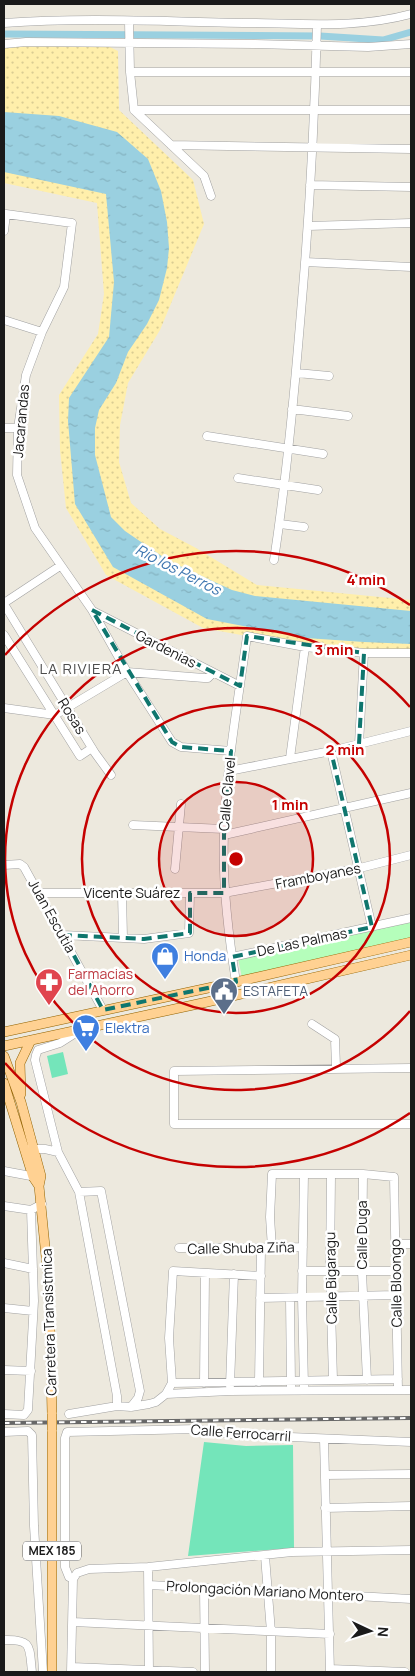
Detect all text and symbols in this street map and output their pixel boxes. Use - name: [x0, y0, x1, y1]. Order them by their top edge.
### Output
- street label: Jacarandas: [8, 383, 33, 459]
- water label: Rio los Perros: [132, 539, 225, 601]
- text: 4 min: [346, 569, 386, 590]
- street label: Gardenias: [133, 625, 200, 672]
- text: 3 min: [315, 639, 353, 660]
- district label: LA RIVIERA: [39, 658, 123, 679]
- street label: Rosas: [54, 694, 91, 738]
- text: 2 min: [325, 739, 365, 760]
- street label: Calle Clavel: [214, 756, 239, 832]
- text: 1 min: [272, 794, 308, 815]
- centre of rings: [227, 850, 245, 868]
- street label: Framboyanes: [274, 858, 362, 893]
- street label: Juan Escutia: [24, 875, 81, 956]
- street label: Vicente Suárez: [84, 883, 180, 902]
- street label: De Las Palmas: [255, 923, 349, 960]
- shop icon: Honda: [150, 941, 180, 980]
- place label: Honda: [184, 946, 226, 965]
- place label: Farmacias del Ahorro: [68, 964, 134, 999]
- pharmacy icon: Farmacias del Ahorro: [34, 967, 64, 1006]
- public building icon: ESTAFETA: [209, 976, 239, 1015]
- place label: ESTAFETA: [243, 981, 308, 1000]
- supermarket icon: Elektra: [71, 1013, 101, 1052]
- place label: Elektra: [105, 1018, 150, 1037]
- street label: Calle Duga: [352, 1200, 371, 1270]
- street label: Calle Bigaragu: [320, 1232, 341, 1324]
- street label: Calle Shuba Ziña: [187, 1237, 295, 1258]
- street label: Calle Bloongo: [385, 1239, 406, 1327]
- street label: Carretera Transistmica: [36, 1248, 61, 1396]
- street label: Calle Ferrocarril: [190, 1420, 292, 1445]
- road number: MEX 185: [23, 1542, 81, 1560]
- street label: Prolongación Mariano Montero: [166, 1576, 364, 1605]
- north arrow: [345, 1606, 395, 1656]
- text: N: [374, 1626, 393, 1638]

